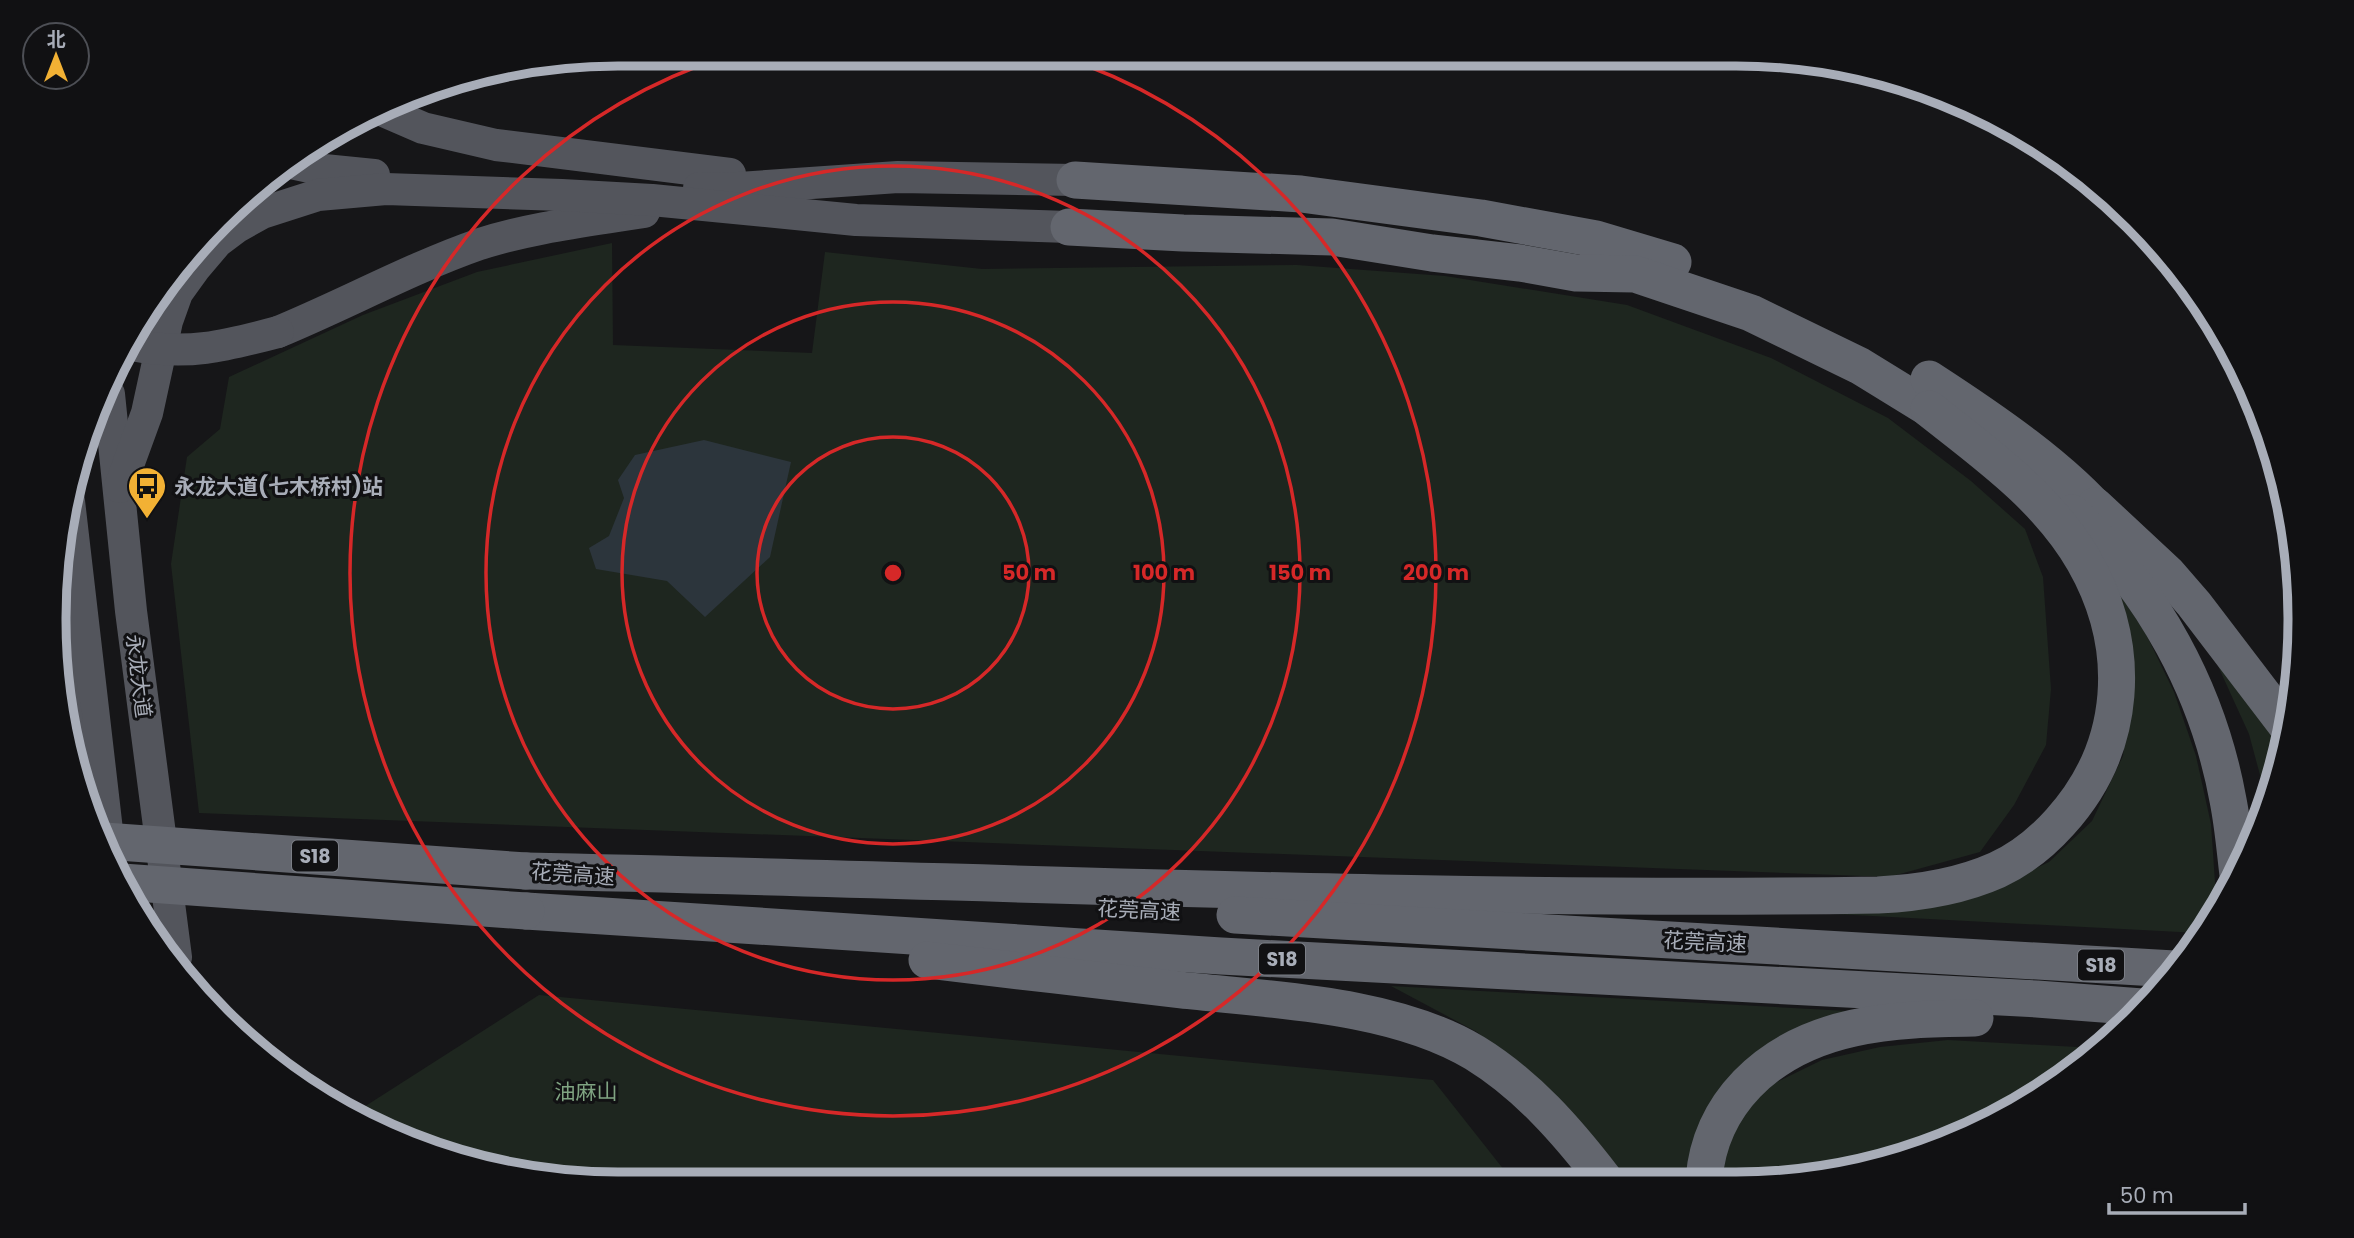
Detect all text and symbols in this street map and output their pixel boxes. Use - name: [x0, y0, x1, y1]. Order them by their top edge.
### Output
- north arrow: [21, 21, 91, 91]
- text: 北: [46, 26, 66, 53]
- bus stop icon: 永龙大道(七木桥村)站: [126, 465, 168, 520]
- place label: 永龙大道(七木桥村)站: [174, 472, 383, 501]
- text: 50 m: [1002, 558, 1056, 587]
- text: 100 m: [1133, 558, 1195, 587]
- text: 150 m: [1269, 558, 1331, 587]
- text: 200 m: [1403, 558, 1469, 587]
- centre of rings: [881, 561, 905, 585]
- street label: 永龙大道: [119, 633, 159, 719]
- road number: S18: [292, 841, 338, 872]
- street label: 花莞高速: [530, 857, 616, 891]
- street label: 花莞高速: [1096, 893, 1182, 927]
- street label: 花莞高速: [1662, 925, 1748, 959]
- road number: S18: [1259, 944, 1305, 974]
- road number: S18: [2078, 950, 2124, 981]
- park label: 油麻山: [555, 1077, 618, 1106]
- scale bar: [2109, 1172, 2246, 1216]
- text: 50 m: [2120, 1181, 2174, 1210]

